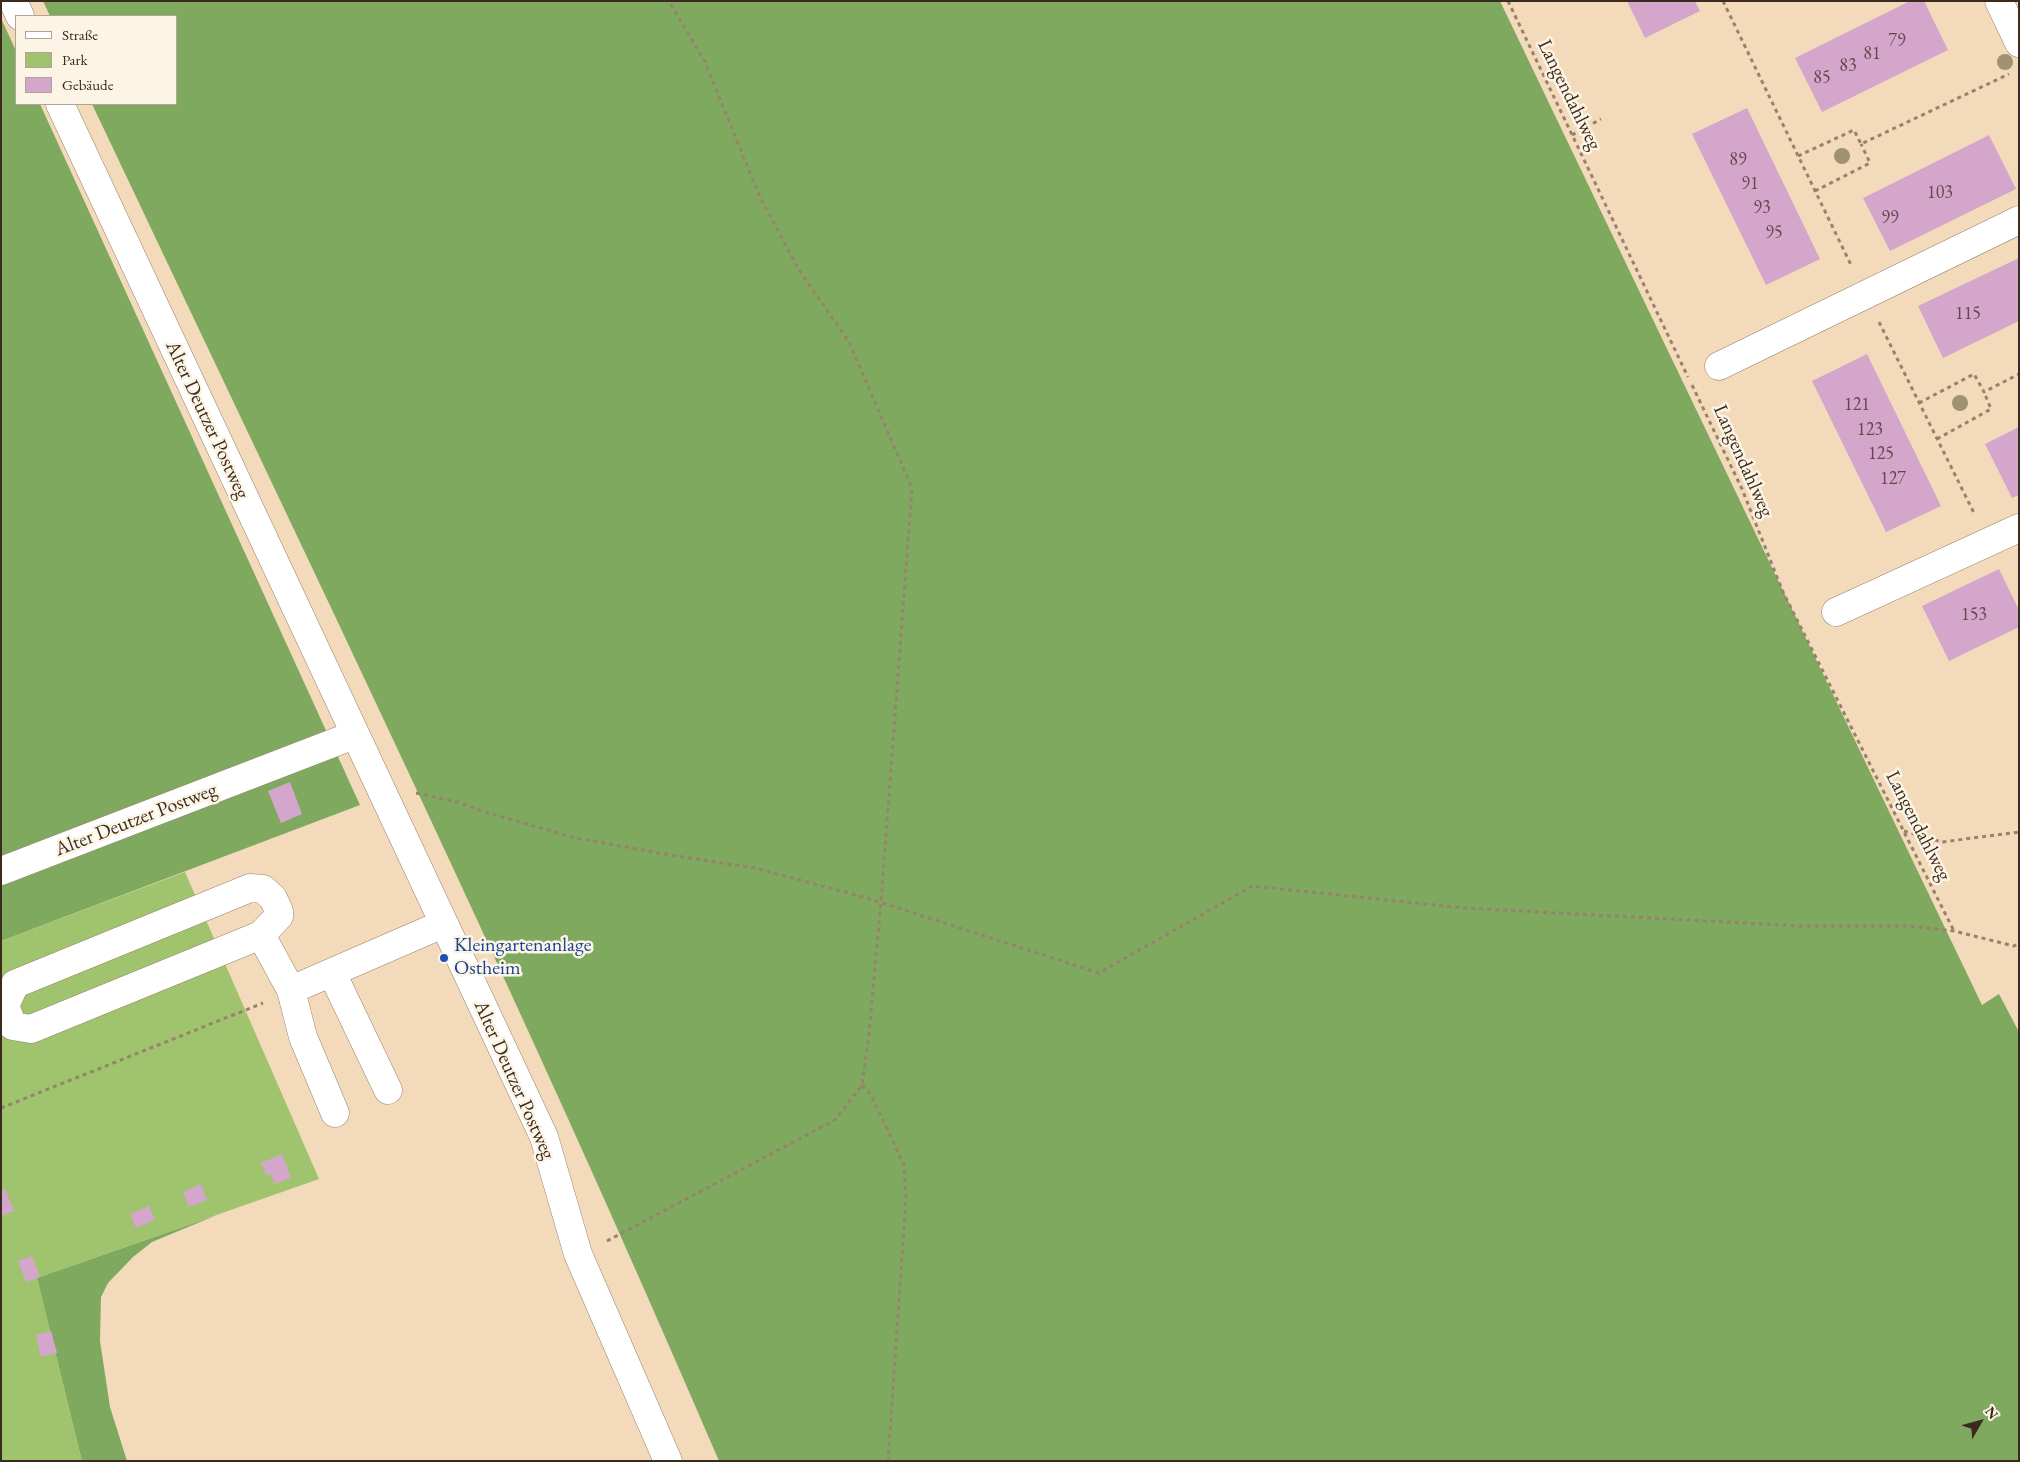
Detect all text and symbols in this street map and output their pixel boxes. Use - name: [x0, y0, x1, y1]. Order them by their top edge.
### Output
- legend: [15, 15, 178, 105]
- text: Straße: [62, 25, 98, 44]
- house number: 79: [1888, 30, 1906, 52]
- street label: Langendahlweg: [1532, 36, 1606, 154]
- house number: 81: [1863, 43, 1881, 65]
- text: Park: [62, 50, 88, 69]
- house number: 83: [1839, 55, 1857, 77]
- house number: 85: [1813, 67, 1831, 89]
- text: Gebäude: [62, 75, 114, 94]
- house number: 89: [1729, 149, 1747, 171]
- house number: 91: [1741, 173, 1759, 195]
- house number: 103: [1927, 182, 1953, 204]
- house number: 93: [1753, 197, 1771, 219]
- house number: 99: [1881, 207, 1899, 229]
- house number: 95: [1765, 222, 1783, 244]
- house number: 115: [1955, 303, 1981, 325]
- street label: Alter Deutzer Postweg: [160, 337, 254, 503]
- house number: 121: [1844, 394, 1870, 416]
- street label: Langendahlweg: [1708, 401, 1778, 521]
- house number: 123: [1857, 419, 1883, 441]
- house number: 125: [1868, 443, 1894, 465]
- house number: 127: [1880, 468, 1906, 490]
- house number: 153: [1961, 604, 1987, 626]
- street label: Langendahlweg: [1880, 767, 1956, 885]
- street label: Alter Deutzer Postweg: [52, 778, 220, 862]
- place label: Kleingartenanlage Ostheim: [454, 934, 591, 981]
- marker: Kleingartenanlage Ostheim: [438, 952, 450, 964]
- street label: Alter Deutzer Postweg: [468, 997, 560, 1163]
- north arrow: [1955, 1397, 2005, 1447]
- text: N: [1981, 1403, 2002, 1423]

